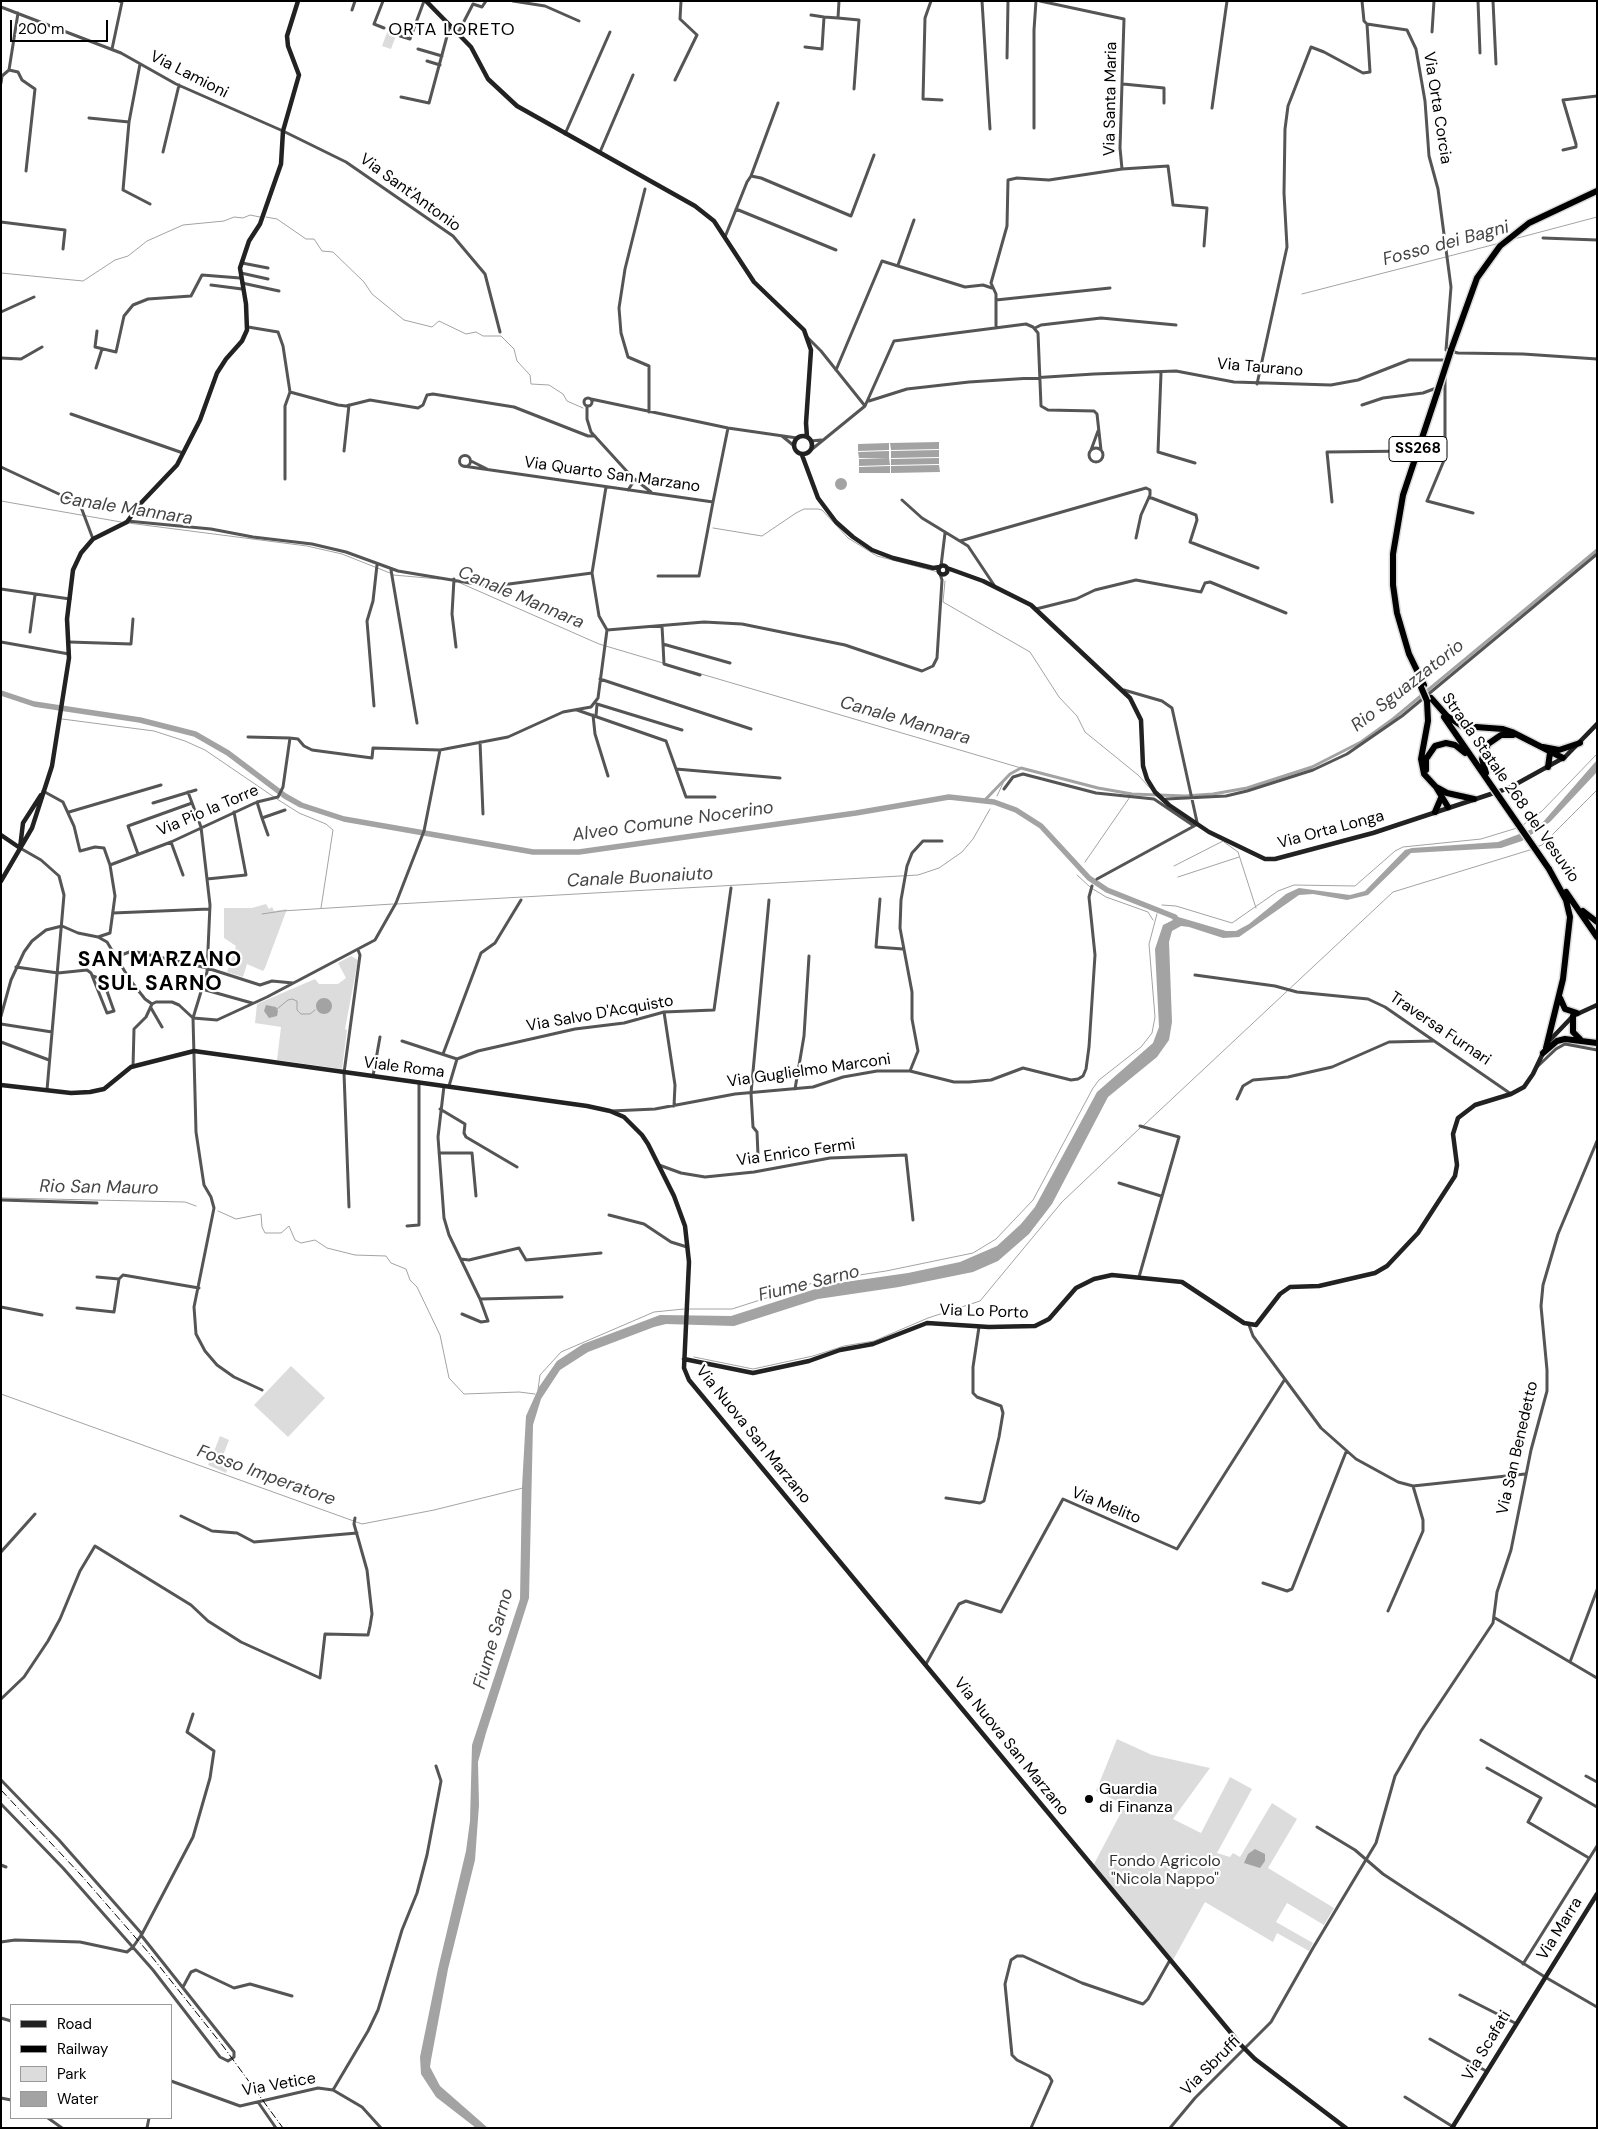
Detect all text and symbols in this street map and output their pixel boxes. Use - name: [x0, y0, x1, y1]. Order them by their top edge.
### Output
- scale bar: [12, 10, 110, 42]
- text: 200 m: [18, 19, 64, 39]
- district label: ORTA LORETO: [387, 19, 517, 41]
- street label: Via Santa Maria: [1100, 42, 1122, 156]
- street label: Via Lamioni: [147, 47, 231, 103]
- street label: Via Orta Corcia: [1419, 51, 1455, 165]
- street label: Via Sant'Antonio: [356, 150, 464, 236]
- water label: Fosso dei Bagni: [1381, 217, 1511, 271]
- street label: Via Taurano: [1216, 355, 1304, 381]
- road number: SS268: [1389, 436, 1447, 462]
- street label: Via Quarto San Marzano: [523, 453, 701, 497]
- water label: Canale Mannara: [58, 488, 194, 530]
- water label: Canale Mannara: [455, 562, 587, 634]
- water label: Rio Sguazzatorio: [1347, 635, 1469, 737]
- street label: Strada Statale 268 del Vesuvio: [1437, 690, 1583, 886]
- water label: Canale Mannara: [837, 692, 973, 750]
- street label: Via Pio la Torre: [154, 781, 262, 841]
- water label: Alveo Comune Nocerino: [571, 797, 775, 847]
- street label: Via Orta Longa: [1276, 807, 1386, 853]
- water label: Canale Buonaiuto: [566, 863, 714, 893]
- district label: SAN MARZANO SUL SARNO: [76, 947, 244, 997]
- street label: Traversa Furnari: [1386, 988, 1494, 1070]
- street label: Via Salvo D'Acquisto: [525, 992, 675, 1036]
- street label: Via Guglielmo Marconi: [726, 1050, 892, 1092]
- street label: Viale Roma: [362, 1053, 446, 1083]
- street label: Via Enrico Fermi: [735, 1135, 857, 1171]
- water label: Rio San Mauro: [39, 1176, 159, 1200]
- water label: Fiume Sarno: [756, 1261, 862, 1307]
- street label: Via Lo Porto: [939, 1301, 1029, 1323]
- street label: Via Nuova San Marzano: [691, 1362, 815, 1508]
- street label: Via San Benedetto: [1493, 1379, 1543, 1517]
- water label: Fosso Imperatore: [194, 1441, 338, 1511]
- street label: Via Melito: [1069, 1483, 1143, 1529]
- water label: Fiume Sarno: [469, 1586, 519, 1692]
- street label: Via Nuova San Marzano: [949, 1674, 1073, 1820]
- place label: Guardia di Finanza: [1099, 1780, 1173, 1818]
- marker: Guardia di Finanza: [1083, 1793, 1095, 1805]
- park label: Fondo Agricolo "Nicola Nappo": [1109, 1852, 1221, 1890]
- street label: Via Marra: [1533, 1894, 1587, 1964]
- legend: [10, 2004, 172, 2119]
- street label: Via Scafati: [1459, 2007, 1515, 2085]
- text: Road: [57, 2014, 92, 2034]
- street label: Via Sbruffi: [1177, 2032, 1245, 2100]
- text: Railway: [57, 2039, 108, 2059]
- text: Park: [57, 2064, 87, 2084]
- street label: Via Vetice: [241, 2069, 317, 2101]
- text: Water: [57, 2089, 98, 2109]

